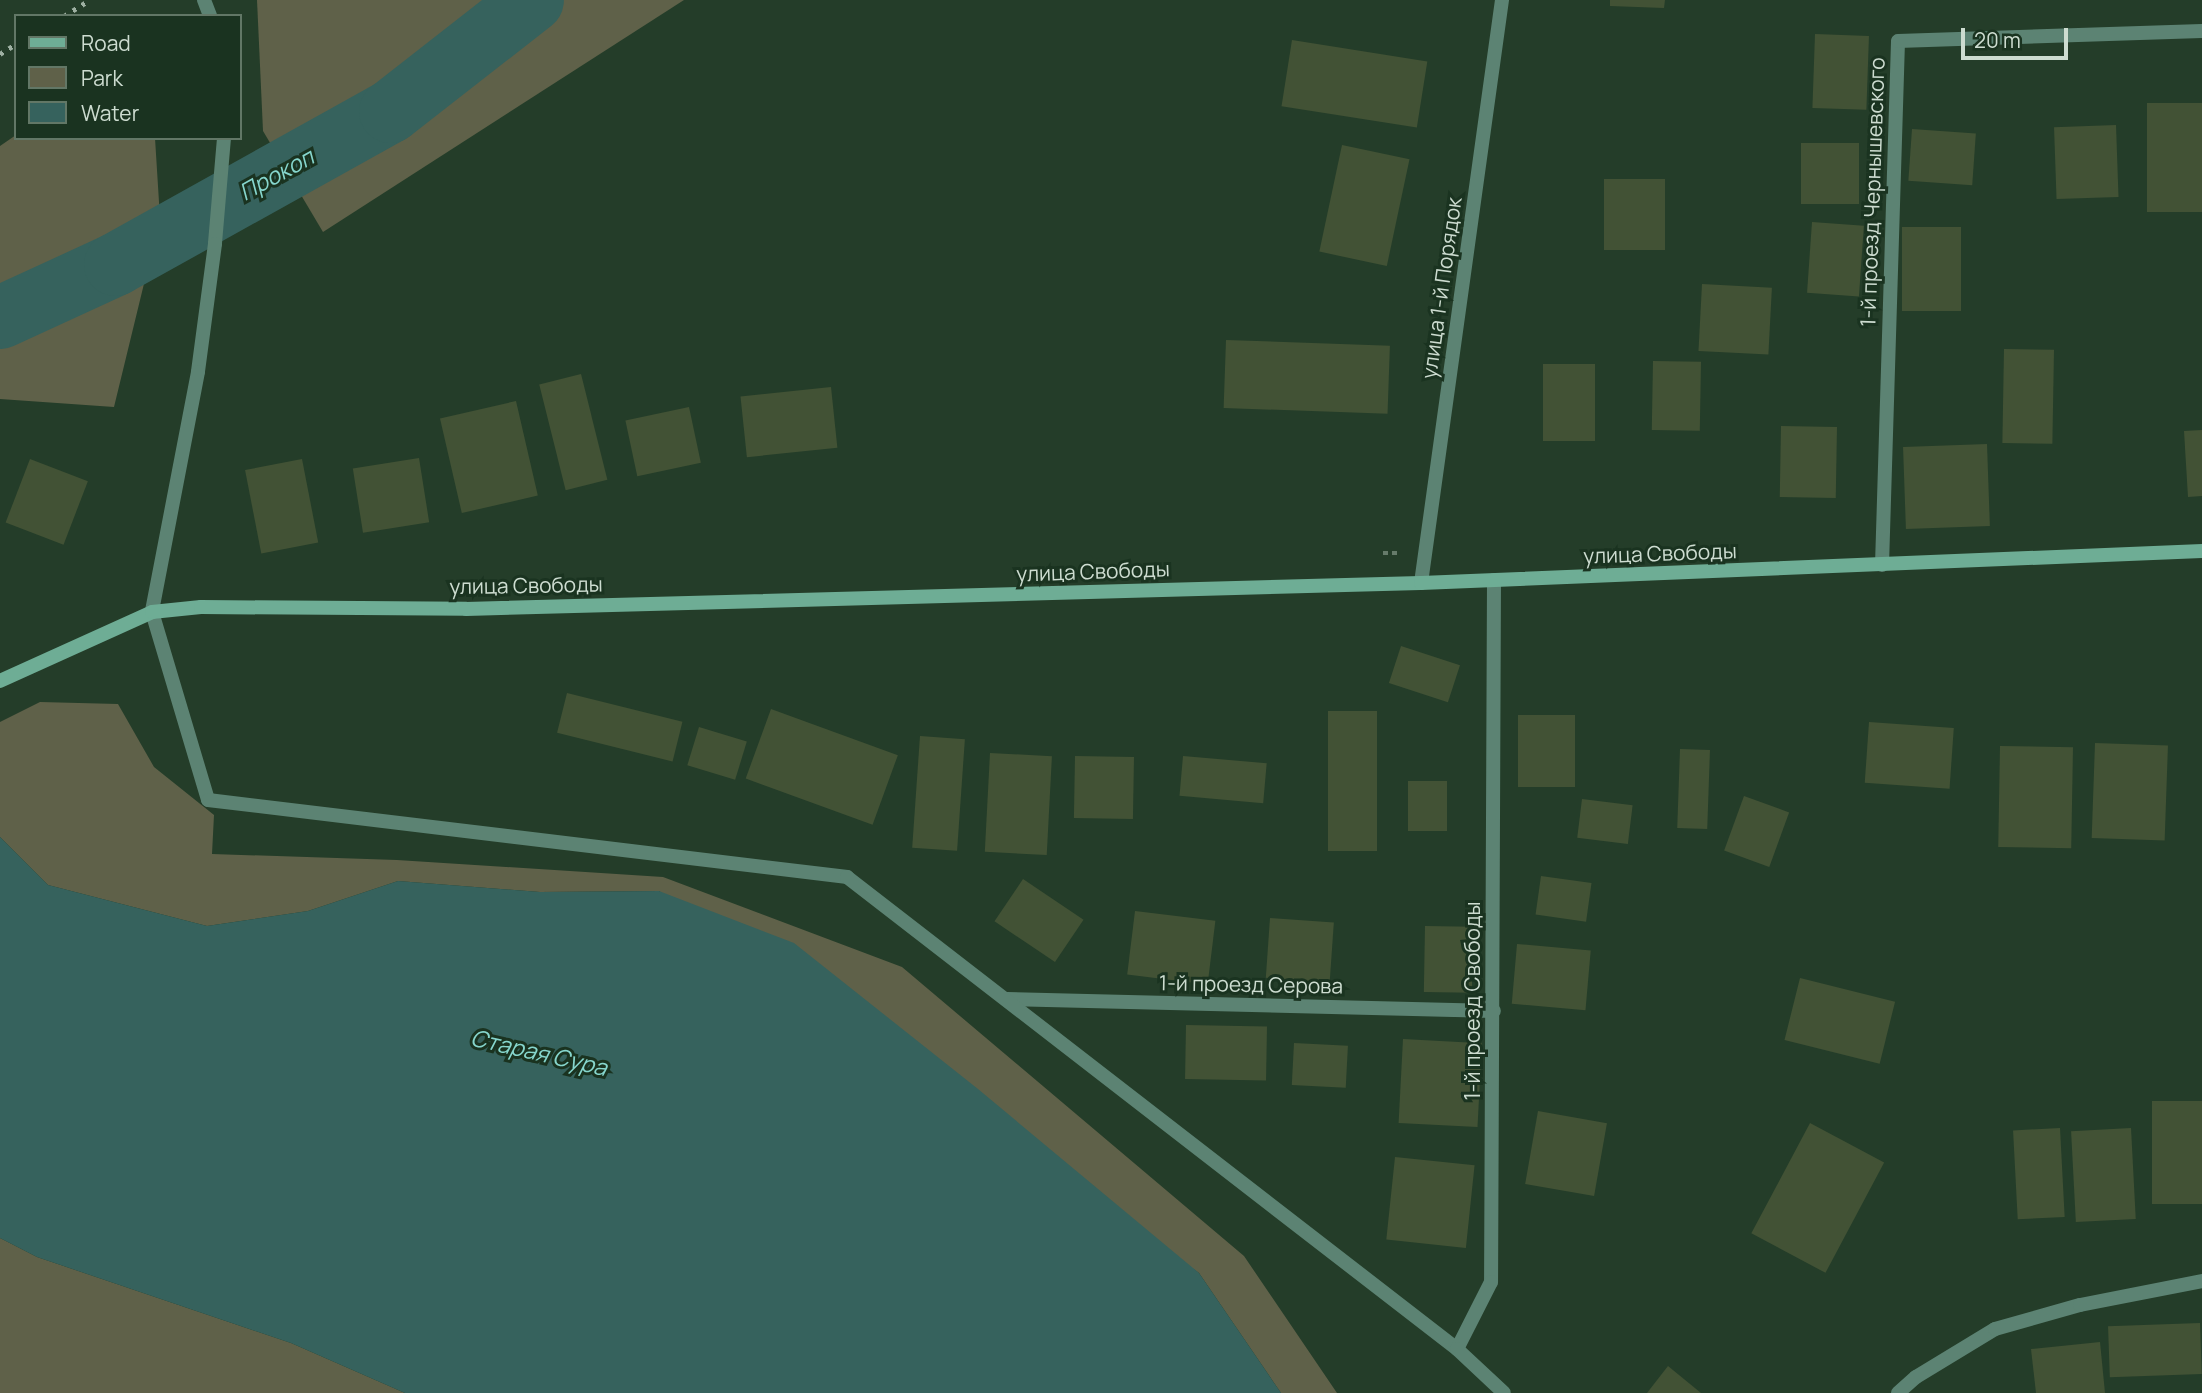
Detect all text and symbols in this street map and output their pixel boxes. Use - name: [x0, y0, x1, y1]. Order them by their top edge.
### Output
- legend: [14, 14, 242, 140]
- scale bar: [1964, 14, 2071, 58]
- text: 20 m: [1974, 26, 2021, 54]
- text: Road: [81, 29, 131, 57]
- street label: 1-й проезд Чернышевского: [1855, 57, 1889, 327]
- text: Park: [81, 64, 123, 92]
- text: Water: [81, 99, 139, 127]
- water label: Прокоп: [234, 142, 318, 206]
- street label: улица 1-й Порядок: [1416, 196, 1466, 380]
- street label: улица Свободы: [1583, 538, 1737, 568]
- street label: улица Свободы: [1016, 556, 1170, 586]
- street label: улица Свободы: [449, 571, 603, 599]
- street label: 1-й проезд Свободы: [1459, 901, 1485, 1101]
- street label: 1-й проезд Серова: [1159, 970, 1343, 998]
- water label: Старая Сура: [468, 1023, 610, 1081]

